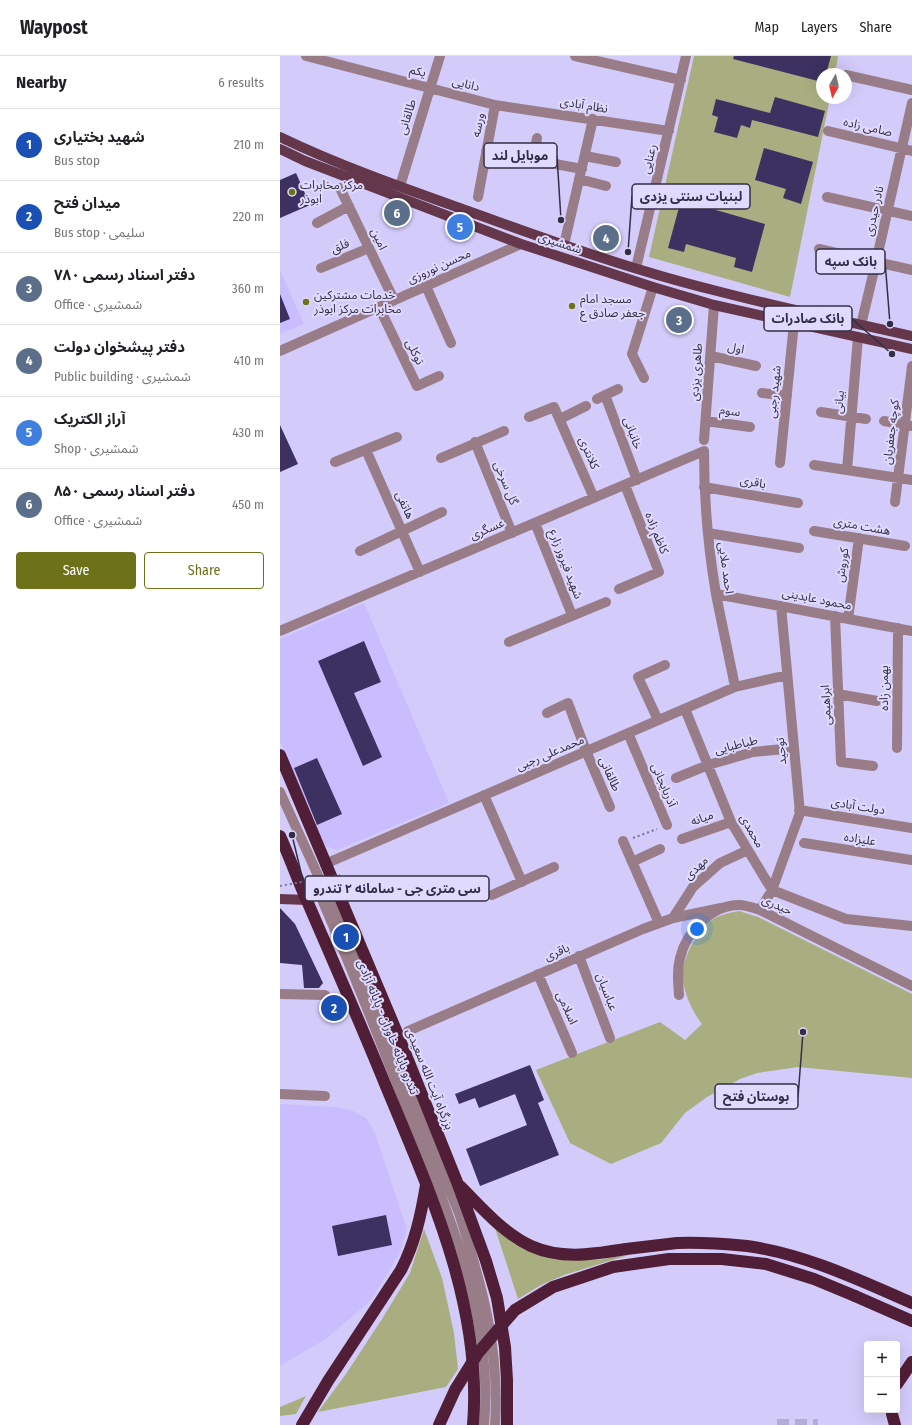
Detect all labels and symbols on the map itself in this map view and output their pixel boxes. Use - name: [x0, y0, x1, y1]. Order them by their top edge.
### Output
- street label: یکم: [408, 62, 428, 82]
- north arrow: [816, 68, 852, 104]
- street label: دانایی: [451, 74, 481, 94]
- street label: نظام آبادی: [559, 94, 609, 118]
- street label: طالقانی: [395, 98, 419, 136]
- street label: ورسه: [469, 112, 487, 138]
- street label: صامی زاده: [842, 115, 894, 139]
- callout: موبایل لند: [484, 143, 557, 168]
- street label: رعنایی: [639, 143, 659, 175]
- text: موبایل لند: [492, 148, 548, 163]
- place label: مرکز مخابرات ابوذر: [299, 178, 363, 206]
- callout: لبنیات سنتی یزدی: [632, 184, 750, 209]
- street label: نادر حیدری: [861, 185, 887, 237]
- marker: مرکز مخابرات ابوذر: [287, 187, 297, 197]
- text: لبنیات سنتی یزدی: [640, 189, 742, 204]
- pin: 6: [384, 198, 410, 228]
- pin: 5: [447, 212, 473, 242]
- pin: 4: [593, 223, 619, 253]
- street label: امین: [368, 226, 390, 252]
- street label: شمشیری: [536, 229, 584, 257]
- street label: فلق: [329, 236, 352, 257]
- street label: محسن نوروزی: [405, 246, 473, 286]
- callout: بانک سپه: [816, 249, 885, 274]
- text: بانک سپه: [825, 254, 877, 270]
- place label: خدمات مشترکین مخابرات مرکز ابوذر: [313, 288, 402, 316]
- place label: مسجد امام جعفر صادق ع: [580, 292, 645, 322]
- marker: خدمات مشترکین مخابرات مرکز ابوذر: [301, 297, 311, 307]
- marker: مسجد امام جعفر صادق ع: [567, 301, 577, 311]
- pin: 3: [666, 305, 692, 335]
- callout: بانک صادرات: [764, 306, 852, 331]
- text: بانک صادرات: [772, 311, 844, 326]
- street label: توکلی: [403, 337, 427, 367]
- street label: اول: [726, 339, 746, 357]
- street label: طاهری یزدی: [687, 343, 705, 401]
- street label: شهید رجبی: [764, 365, 784, 419]
- street label: بیانی: [831, 390, 847, 414]
- street label: کوچه جعفریان: [880, 398, 903, 465]
- street label: سوم: [718, 403, 741, 421]
- street label: خانبانی: [621, 415, 645, 451]
- street label: کلانتری: [576, 435, 602, 472]
- street label: گل سرخی: [491, 459, 522, 508]
- street label: باقری: [739, 473, 767, 491]
- street label: هاتفی: [393, 489, 417, 521]
- street label: کاظم زاده: [640, 510, 672, 558]
- street label: هشت متری: [832, 514, 892, 538]
- street label: عسگری: [468, 515, 506, 543]
- street label: شهید فیروز زارع: [544, 527, 586, 602]
- street label: احمد ملایی: [715, 541, 737, 595]
- street label: کوروش: [833, 546, 852, 583]
- street label: محمود عابدینی: [781, 585, 853, 613]
- street label: بهمن زاده: [877, 665, 891, 711]
- street label: ابراهیمی: [818, 684, 834, 726]
- street label: محمدعلی رجبی: [514, 732, 586, 774]
- street label: طباطبایی: [713, 733, 759, 757]
- street label: توحید: [773, 736, 789, 765]
- street label: طالقانی: [596, 755, 624, 793]
- street label: آذربایجانی: [648, 761, 680, 809]
- street label: دولت آبادی: [830, 795, 886, 817]
- street label: میانه: [689, 808, 715, 828]
- street label: محمدی: [737, 812, 767, 850]
- street label: علیزاده: [843, 830, 877, 848]
- street label: مهدی: [681, 853, 711, 883]
- callout: سی متری جی - سامانه ۲ تندرو: [305, 876, 489, 901]
- text: سی متری جی - سامانه ۲ تندرو: [313, 881, 481, 896]
- street label: حیدری: [760, 892, 794, 918]
- your location: [687, 919, 707, 939]
- pin: 1: [333, 922, 359, 952]
- street label: باقری: [542, 940, 572, 964]
- street label: تندرو پایانه خاوران - پایانه آزادی: [353, 957, 422, 1097]
- street label: عباسیان: [593, 971, 621, 1013]
- street label: اسلامی: [554, 989, 580, 1027]
- pin: 2: [321, 993, 347, 1023]
- street label: بزرگراه آیت الله سعیدی: [403, 1026, 457, 1132]
- callout: بوستان فتح: [715, 1084, 798, 1109]
- text: بوستان فتح: [723, 1089, 789, 1106]

